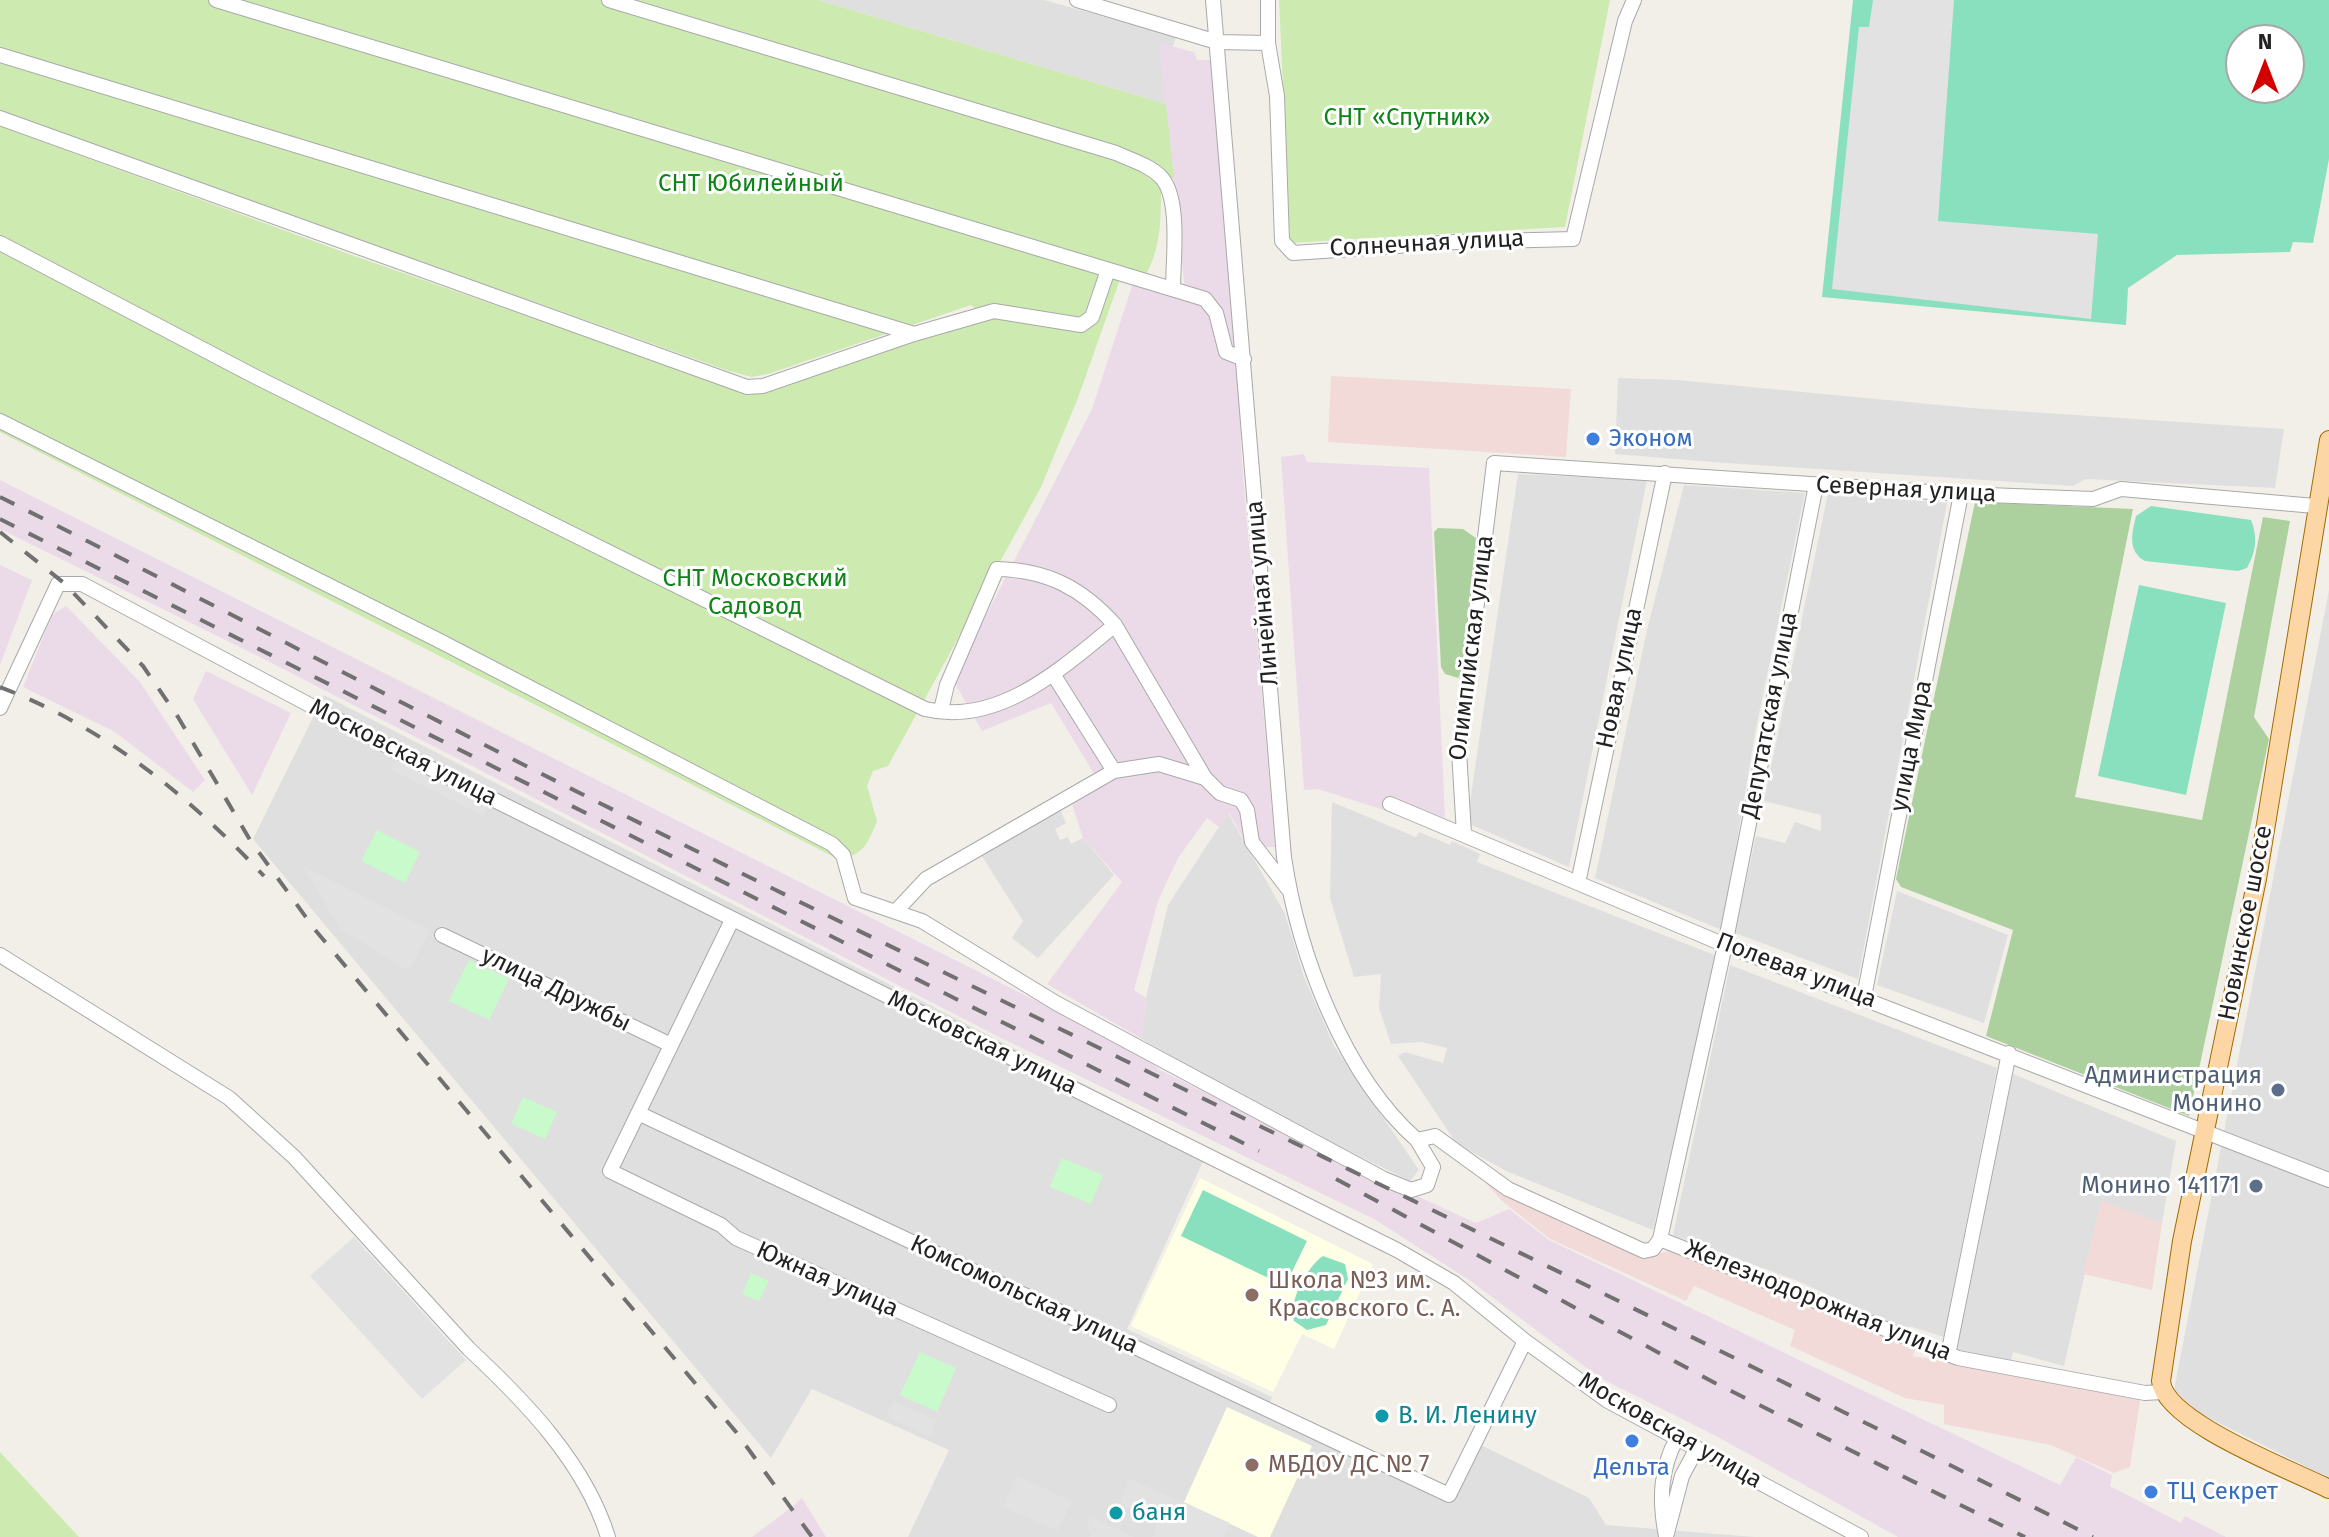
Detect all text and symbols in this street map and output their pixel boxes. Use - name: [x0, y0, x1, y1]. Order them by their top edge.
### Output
- north arrow: [2225, 24, 2305, 104]
- text: N: [2258, 28, 2272, 55]
- park label: СНТ «Спутник»: [1324, 104, 1490, 132]
- park label: СНТ Юбилейный: [658, 170, 844, 198]
- street label: Солнечная улица: [1329, 225, 1525, 263]
- place label: Эконом: [1609, 425, 1692, 453]
- marker: Эконом: [1584, 430, 1602, 448]
- street label: Северная улица: [1815, 471, 1997, 509]
- street label: Линейная улица: [1241, 499, 1285, 687]
- street label: Олимпийская улица: [1444, 534, 1500, 762]
- park label: СНТ Московский Садовод: [662, 565, 848, 621]
- street label: Новая улица: [1591, 605, 1649, 751]
- street label: Депутатская улица: [1736, 609, 1804, 821]
- street label: улица Мира: [1885, 678, 1939, 814]
- street label: Московская улица: [304, 693, 502, 813]
- street label: Новинское шоссе: [2213, 823, 2279, 1023]
- street label: Полевая улица: [1712, 927, 1880, 1015]
- street label: улица Дружбы: [477, 941, 635, 1039]
- street label: Московская улица: [883, 985, 1081, 1101]
- place label: Администрация Монино: [2085, 1062, 2262, 1118]
- marker: Администрация Монино: [2269, 1081, 2287, 1099]
- place label: Монино 141171: [2081, 1172, 2240, 1200]
- marker: Монино 141171: [2247, 1177, 2265, 1195]
- street label: Комсомольская улица: [905, 1230, 1143, 1360]
- street label: Железнодорожная улица: [1681, 1234, 1955, 1368]
- street label: Южная улица: [752, 1236, 902, 1324]
- place label: Школа №3 им. Красовского С. А.: [1268, 1267, 1461, 1323]
- marker: Школа №3 им. Красовского С. А.: [1243, 1286, 1261, 1304]
- street label: Московская улица: [1573, 1367, 1767, 1495]
- place label: В. И. Ленину: [1398, 1402, 1537, 1430]
- marker: В. И. Ленину: [1373, 1407, 1391, 1425]
- marker: Дельта: [1623, 1432, 1641, 1450]
- place label: МБДОУ ДС № 7: [1268, 1451, 1429, 1479]
- place label: Дельта: [1594, 1454, 1670, 1482]
- marker: МБДОУ ДС № 7: [1243, 1456, 1261, 1474]
- place label: ТЦ Секрет: [2167, 1478, 2278, 1506]
- marker: ТЦ Секрет: [2142, 1483, 2160, 1501]
- place label: баня: [1132, 1499, 1186, 1527]
- marker: баня: [1107, 1504, 1125, 1522]

